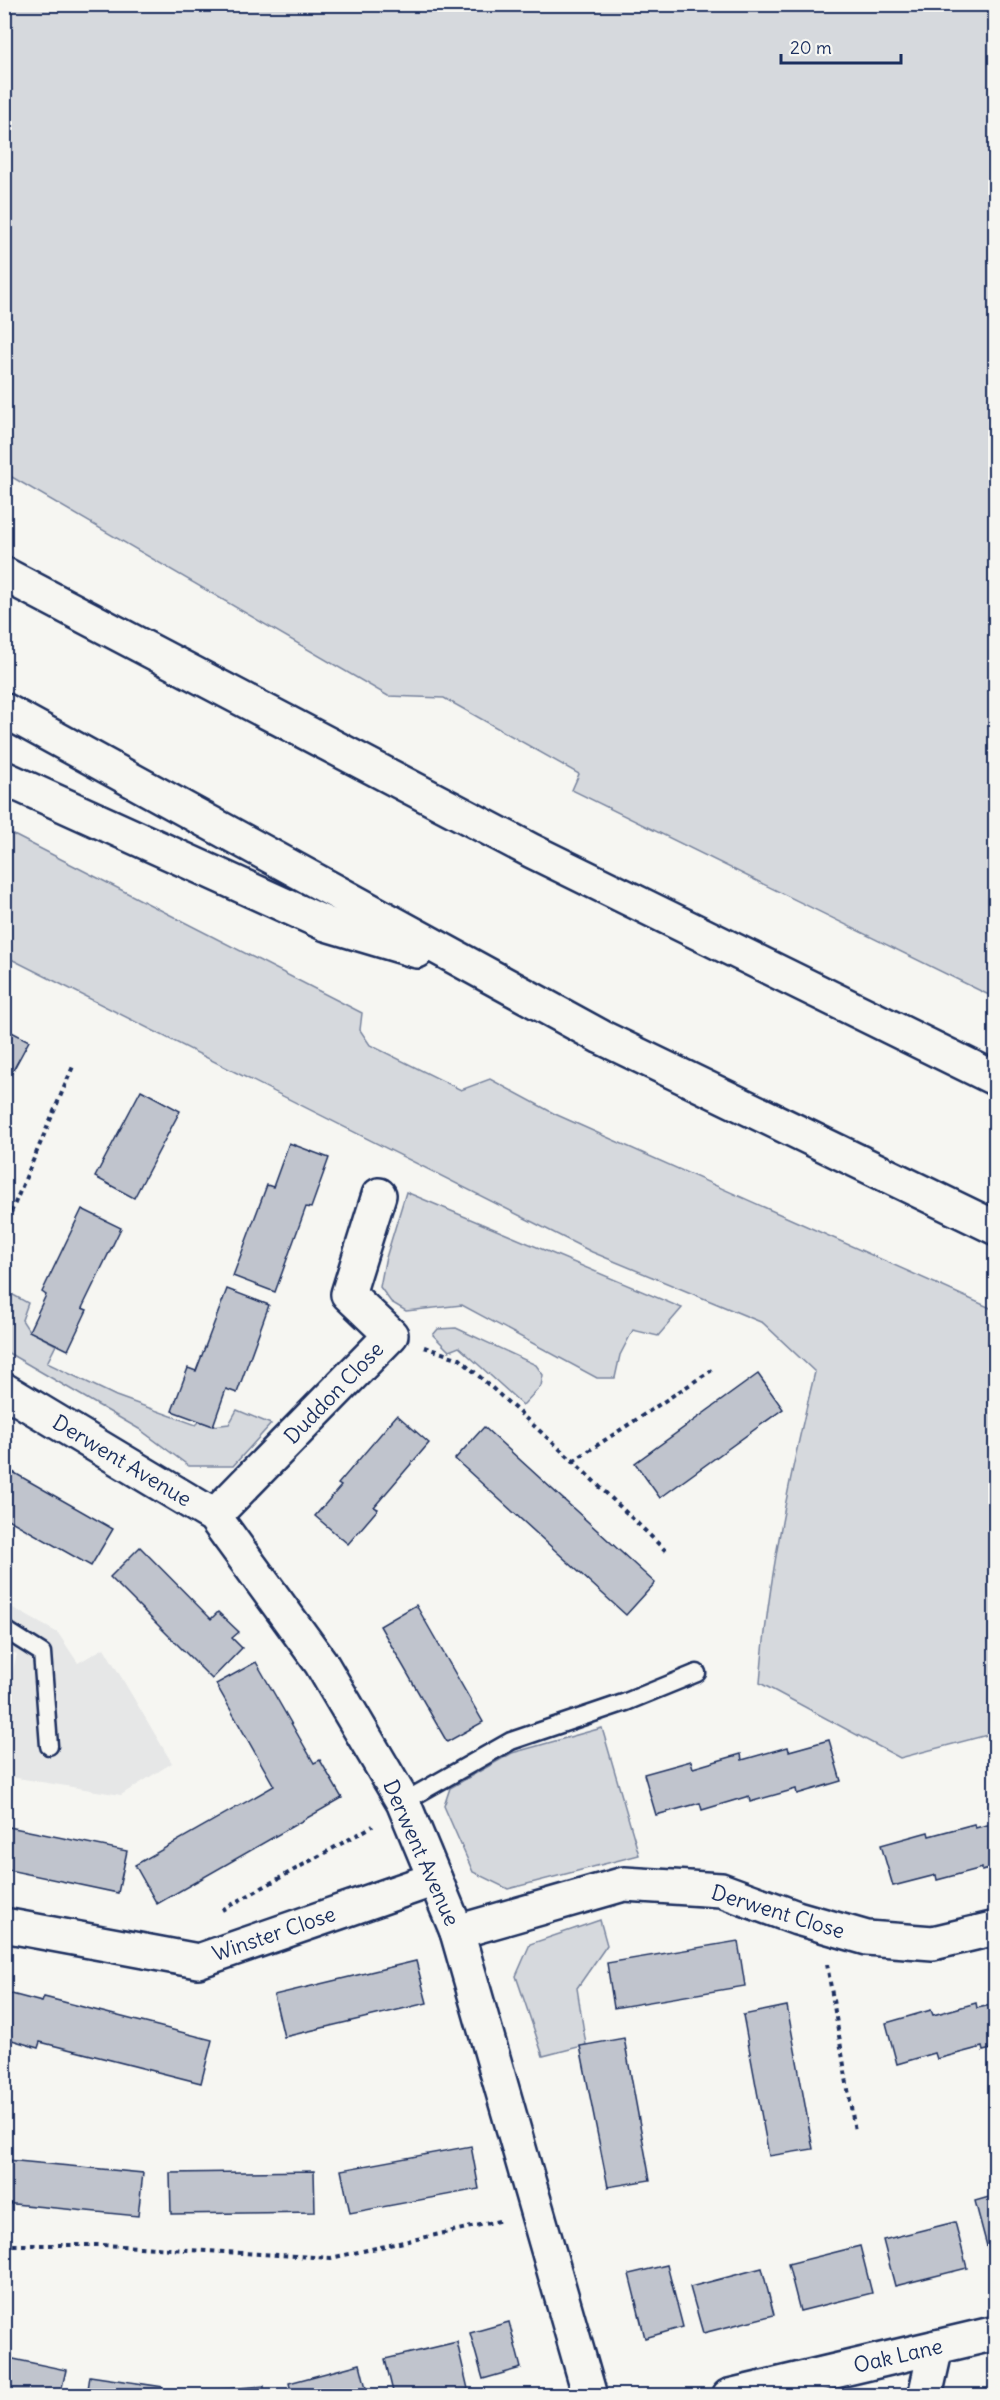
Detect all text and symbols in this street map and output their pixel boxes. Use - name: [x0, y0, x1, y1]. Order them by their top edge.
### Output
- scale bar: [781, 27, 901, 65]
- text: 20 m: [790, 36, 832, 59]
- street label: Duddon Close: [278, 1336, 389, 1449]
- street label: Derwent Avenue: [48, 1409, 197, 1513]
- street label: Derwent Avenue: [377, 1776, 466, 1930]
- street label: Derwent Close: [708, 1878, 848, 1945]
- street label: Winster Close: [209, 1900, 339, 1967]
- street label: Oak Lane: [851, 2332, 945, 2379]

